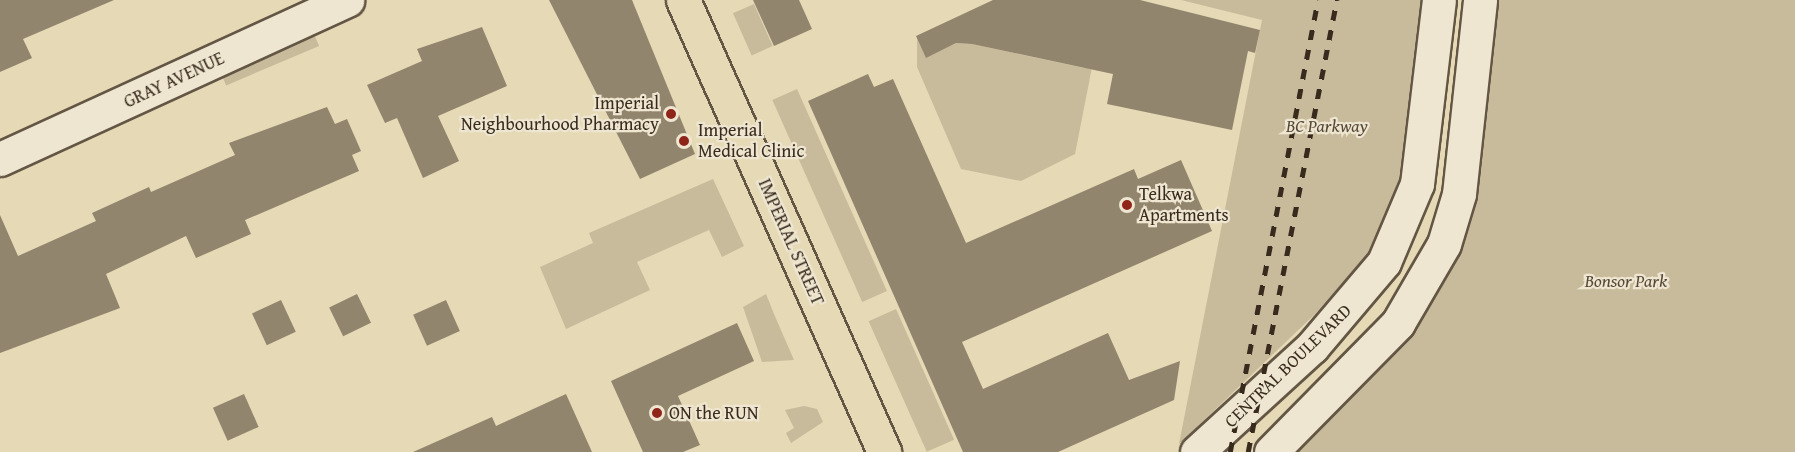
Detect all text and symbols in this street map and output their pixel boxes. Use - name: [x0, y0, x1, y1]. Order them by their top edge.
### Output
- street label: GRAY AVENUE: [120, 47, 228, 113]
- place label: Imperial Neighbourhood Pharmacy: [461, 93, 659, 136]
- marker: Imperial Neighbourhood Pharmacy: [664, 107, 678, 121]
- park label: BC Parkway: [1286, 115, 1368, 137]
- place label: Imperial Medical Clinic: [698, 120, 804, 162]
- marker: Imperial Medical Clinic: [675, 132, 693, 150]
- street label: IMPERIAL STREET: [753, 175, 829, 309]
- place label: Telkwa Apartments: [1139, 184, 1229, 226]
- marker: Telkwa Apartments: [1120, 198, 1134, 212]
- park label: Bonsor Park: [1585, 270, 1667, 292]
- street label: CENTRAL BOULEVARD: [1220, 300, 1356, 432]
- place label: ON the RUN: [669, 402, 759, 424]
- marker: ON the RUN: [650, 406, 664, 420]

